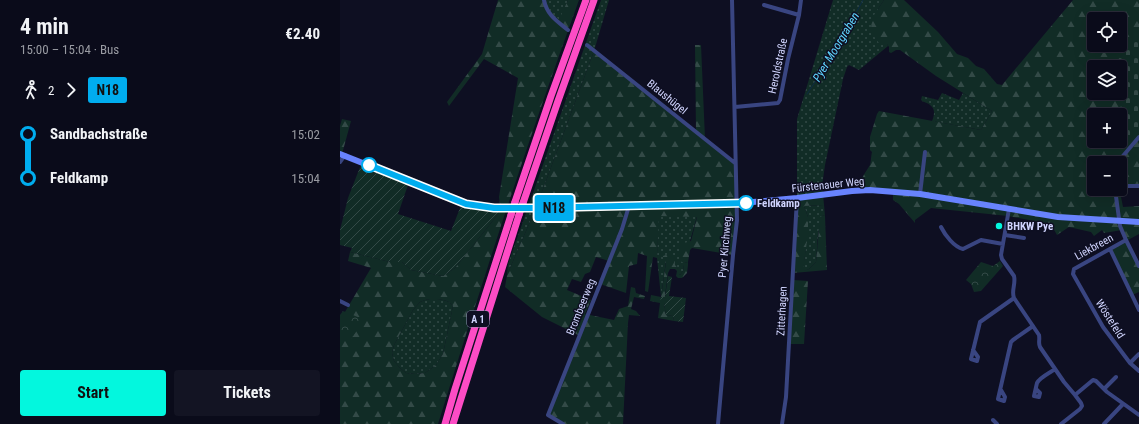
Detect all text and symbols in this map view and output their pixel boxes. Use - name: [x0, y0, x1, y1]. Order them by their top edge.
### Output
- water label: Pyer Moorgraben: [810, 9, 862, 84]
- map controls: [1087, 12, 1127, 196]
- button: locate: [1087, 12, 1127, 52]
- text: 4 min: [20, 14, 69, 39]
- text: €2.40: [285, 25, 320, 43]
- street label: Heroldstraße: [766, 37, 790, 95]
- text: 15:00 – 15:04 · Bus: [20, 42, 119, 57]
- button: layers: [1087, 60, 1127, 100]
- street label: Blaushügel: [644, 77, 690, 117]
- icon: walk: [20, 79, 42, 101]
- icon: forward: [60, 79, 82, 101]
- text: N18: [96, 82, 119, 98]
- text: 2: [48, 83, 54, 98]
- button: +: [1087, 108, 1127, 148]
- text: Sandbachstraße: [50, 125, 148, 143]
- text: 15:02: [291, 127, 320, 142]
- button: −: [1087, 156, 1127, 196]
- unlabelled marker: [361, 157, 377, 173]
- text: Feldkamp: [50, 169, 108, 187]
- text: 15:04: [291, 171, 320, 186]
- street label: Fürstenauer Weg: [791, 175, 865, 195]
- line badge: N18: [531, 195, 577, 221]
- marker: Feldkamp: [738, 195, 754, 211]
- place label: Feldkamp: [757, 197, 800, 210]
- text: N18: [543, 200, 565, 216]
- street label: Pyer Kirchweg: [716, 216, 734, 278]
- place label: BHKW Pye: [1007, 220, 1053, 233]
- marker: BHKW Pye: [994, 221, 1004, 231]
- street label: Liekbreen: [1072, 231, 1116, 263]
- street label: Brombeerweg: [564, 277, 598, 337]
- street label: Zitterhagen: [774, 286, 790, 336]
- street label: Wöstefeld: [1093, 297, 1127, 341]
- road number: A 1: [467, 311, 489, 327]
- button: Start: [20, 370, 166, 416]
- button: Tickets: [174, 370, 320, 416]

